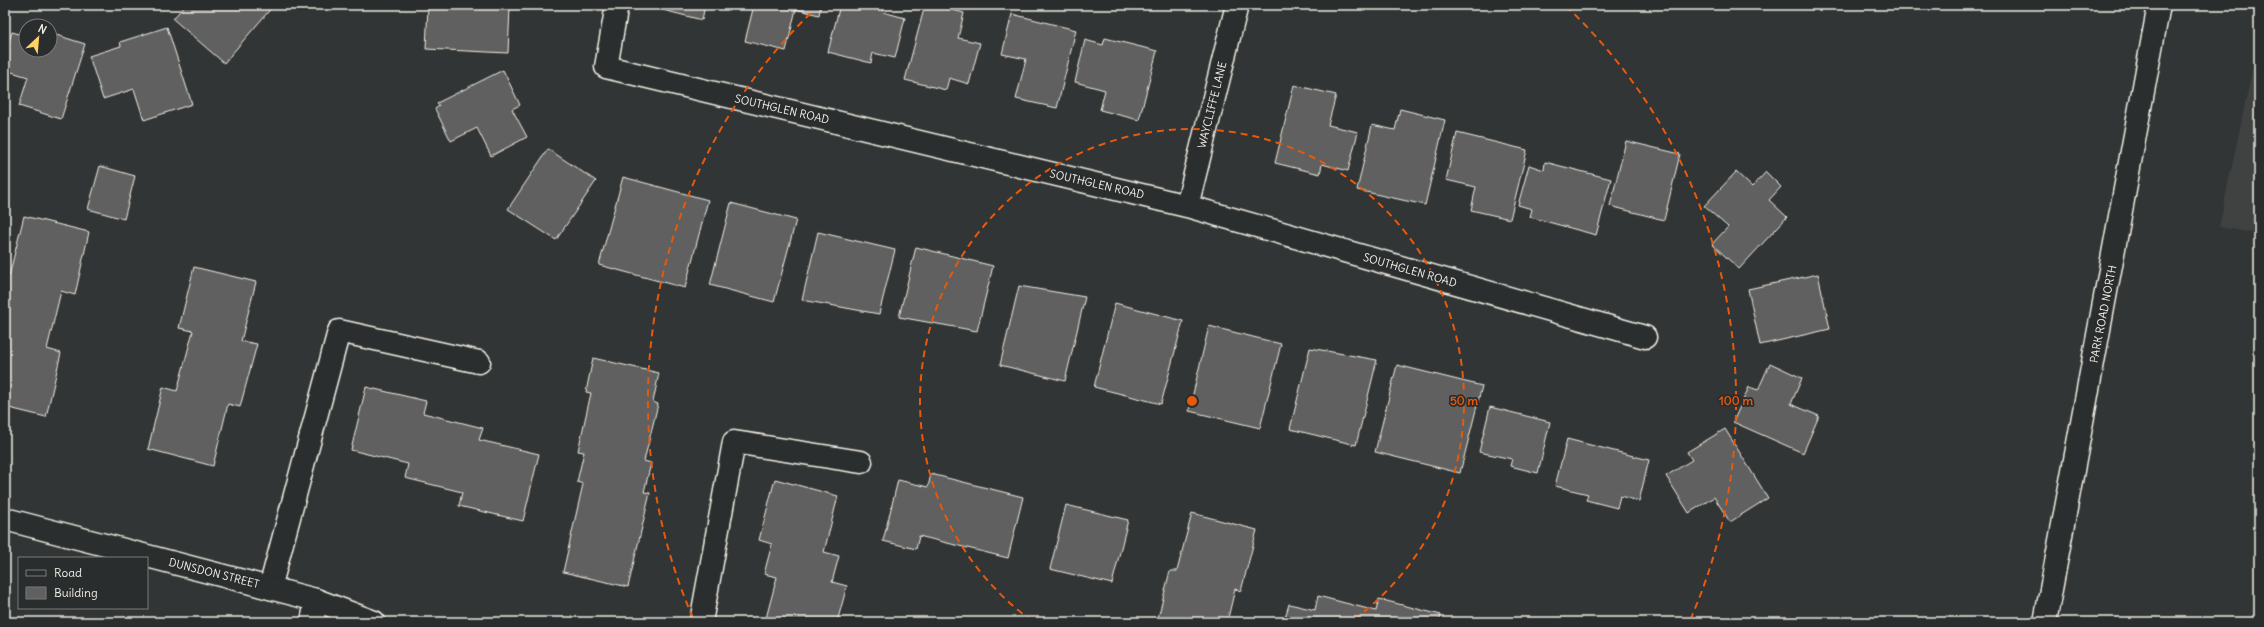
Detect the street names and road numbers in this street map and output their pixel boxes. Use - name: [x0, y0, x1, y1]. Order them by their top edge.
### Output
- street label: WAYCLIFFE LANE: [1194, 60, 1230, 150]
- street label: SOUTHGLEN ROAD: [733, 91, 831, 127]
- street label: SOUTHGLEN ROAD: [1048, 166, 1146, 202]
- street label: SOUTHGLEN ROAD: [1362, 250, 1459, 290]
- street label: PARK ROAD NORTH: [2087, 264, 2119, 364]
- street label: DUNSDON STREET: [167, 555, 261, 591]

